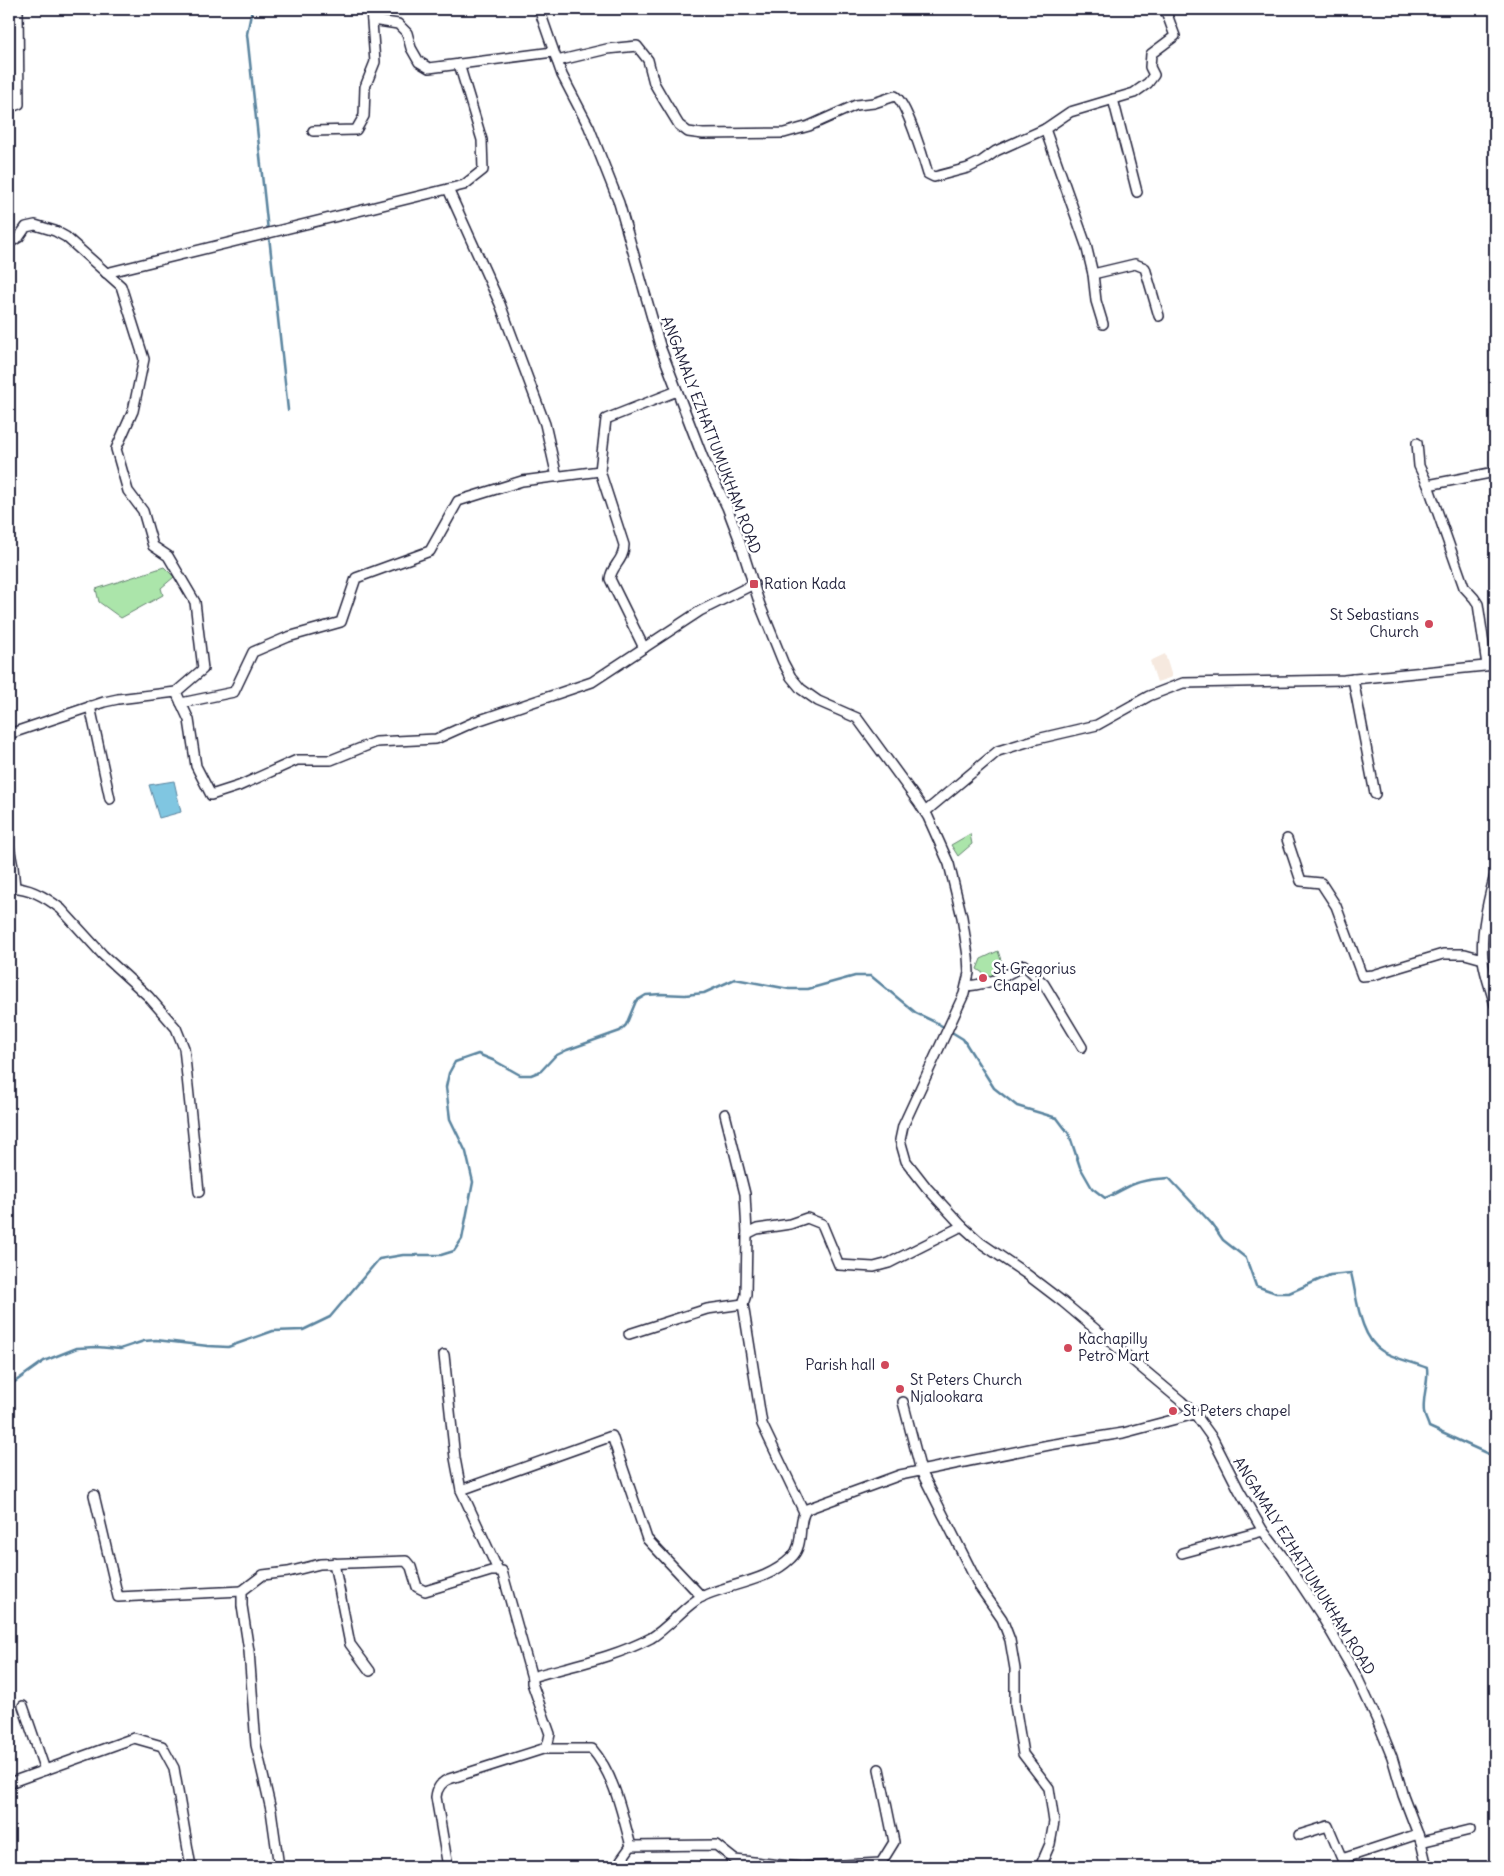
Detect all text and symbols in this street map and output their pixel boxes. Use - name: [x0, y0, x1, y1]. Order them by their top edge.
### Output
- street label: ANGAMALY EZHATTUMUKHAM ROAD: [657, 313, 766, 556]
- place label: Ration Kada: [764, 574, 847, 593]
- marker: Ration Kada: [748, 578, 760, 590]
- place label: St Sebastians Church: [1330, 605, 1419, 641]
- marker: St Sebastians Church: [1423, 618, 1435, 630]
- place label: St Gregorius Chapel: [993, 959, 1076, 995]
- marker: St Gregorius Chapel: [977, 972, 989, 984]
- place label: Kachapilly Petro Mart: [1078, 1329, 1149, 1365]
- marker: Kachapilly Petro Mart: [1062, 1342, 1074, 1354]
- place label: Parish hall: [805, 1355, 875, 1374]
- marker: Parish hall: [879, 1359, 891, 1371]
- place label: St Peters Church Njalookara: [910, 1370, 1023, 1406]
- marker: St Peters Church Njalookara: [894, 1383, 906, 1395]
- place label: St Peters chapel: [1183, 1401, 1291, 1420]
- marker: St Peters chapel: [1167, 1405, 1179, 1417]
- street label: ANGAMALY EZHATTUMUKHAM ROAD: [1229, 1453, 1380, 1678]

